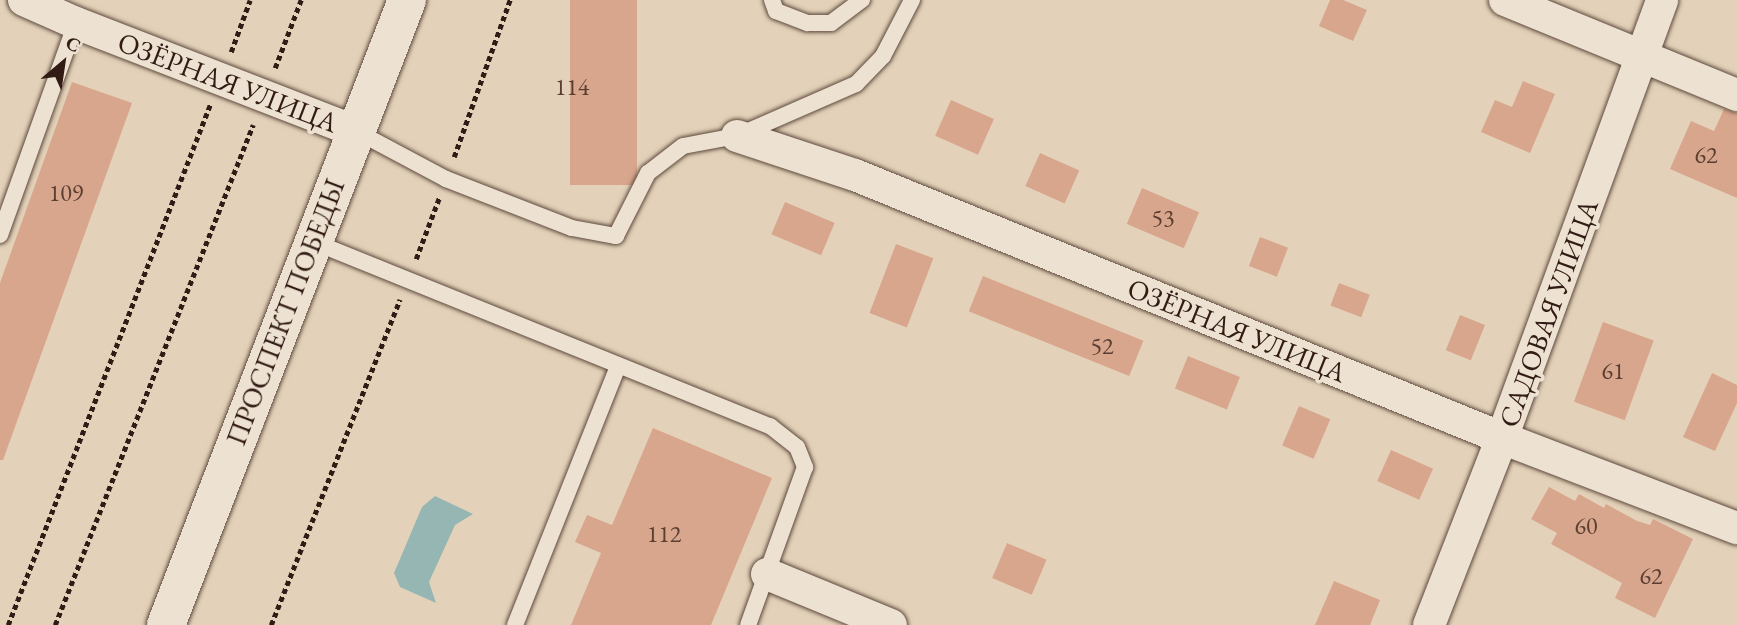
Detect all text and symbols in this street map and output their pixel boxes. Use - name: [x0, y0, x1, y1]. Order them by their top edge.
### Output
- street label: ОЗЁРНАЯ УЛИЦА: [113, 25, 343, 139]
- north arrow: [28, 28, 98, 98]
- text: С: [61, 30, 85, 58]
- house number: 114: [555, 73, 589, 101]
- house number: 62: [1694, 141, 1718, 169]
- street label: ПРОСПЕКТ ПОБЕДЫ: [219, 174, 351, 450]
- house number: 109: [49, 179, 83, 207]
- street label: САДОВАЯ УЛИЦА: [1491, 195, 1605, 431]
- house number: 53: [1151, 204, 1175, 232]
- street label: ОЗЁРНАЯ УЛИЦА: [1123, 271, 1351, 389]
- house number: 52: [1090, 332, 1114, 360]
- house number: 61: [1601, 357, 1625, 385]
- house number: 60: [1574, 512, 1598, 540]
- house number: 112: [647, 520, 681, 548]
- house number: 62: [1639, 562, 1663, 590]

